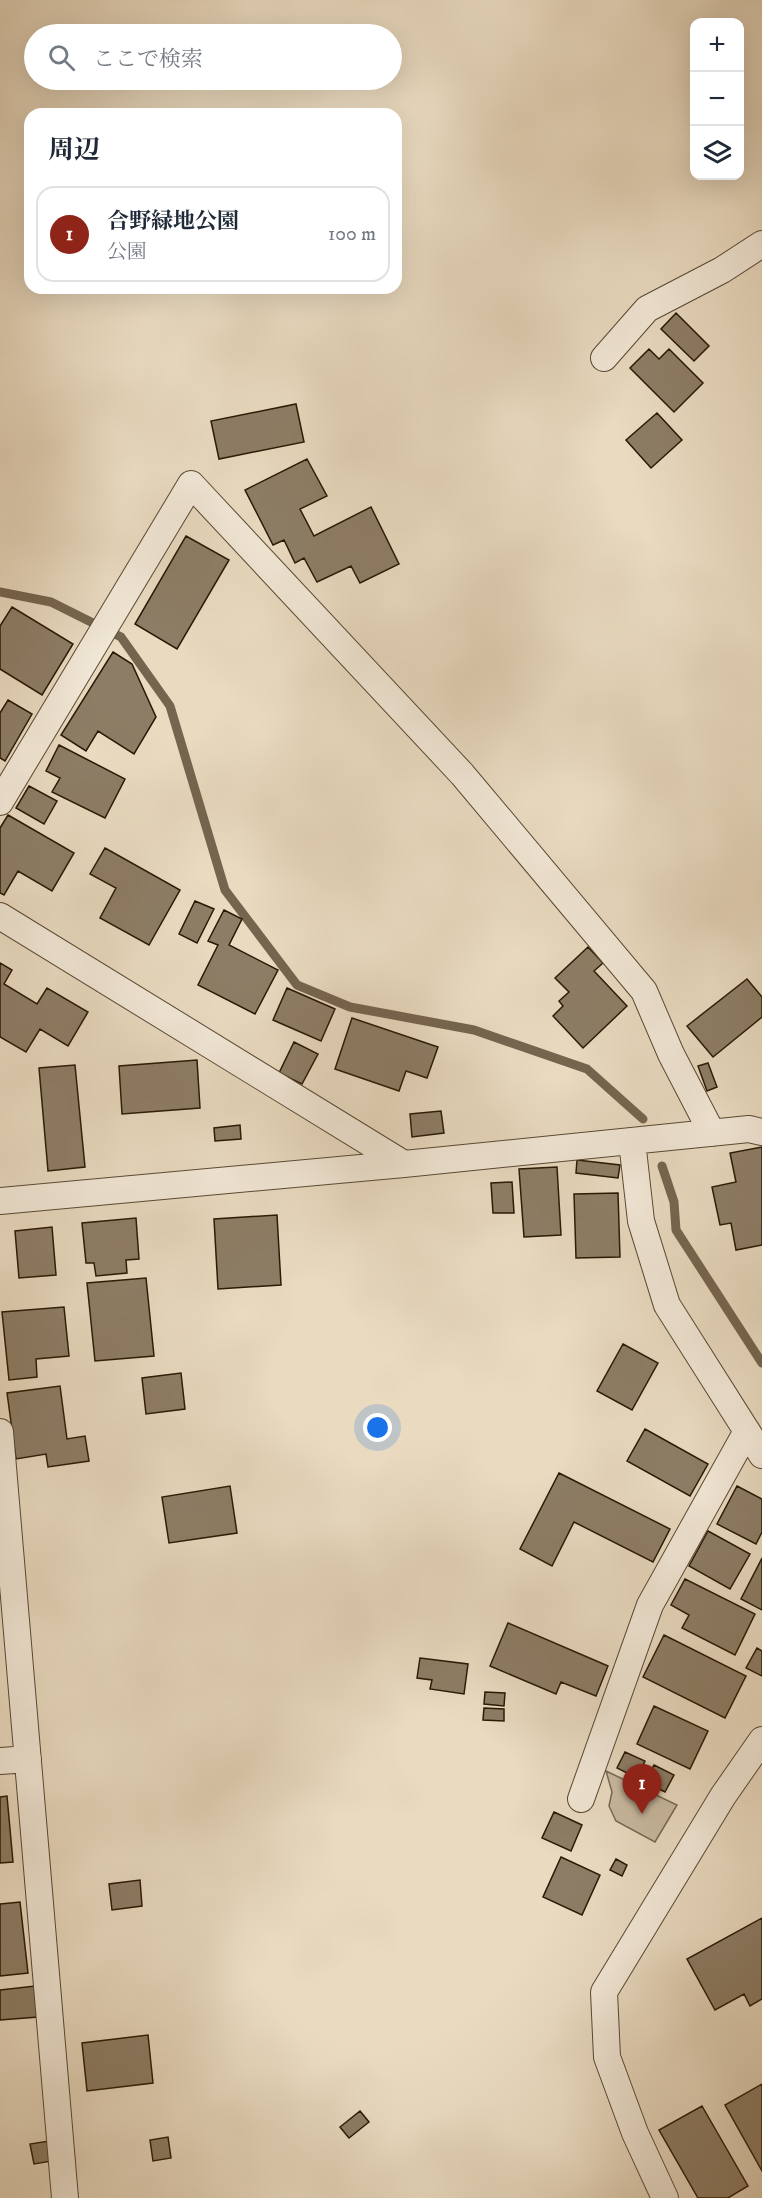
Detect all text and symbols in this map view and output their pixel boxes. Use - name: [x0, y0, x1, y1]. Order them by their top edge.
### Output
- map controls: [690, 18, 744, 180]
- button: +: [690, 18, 744, 72]
- search box: [24, 24, 402, 90]
- icon: search: [45, 41, 78, 74]
- text: ここで検索: [93, 46, 203, 73]
- button: −: [690, 72, 744, 126]
- button: layers: [690, 126, 744, 180]
- text: 周辺: [48, 134, 100, 167]
- text: 合野緑地公園: [107, 208, 239, 235]
- text: 1: [66, 222, 73, 247]
- text: 100 m: [328, 222, 376, 247]
- text: 公園: [107, 240, 147, 265]
- your location: [363, 1413, 392, 1442]
- pin: 1: [622, 1764, 662, 1814]

